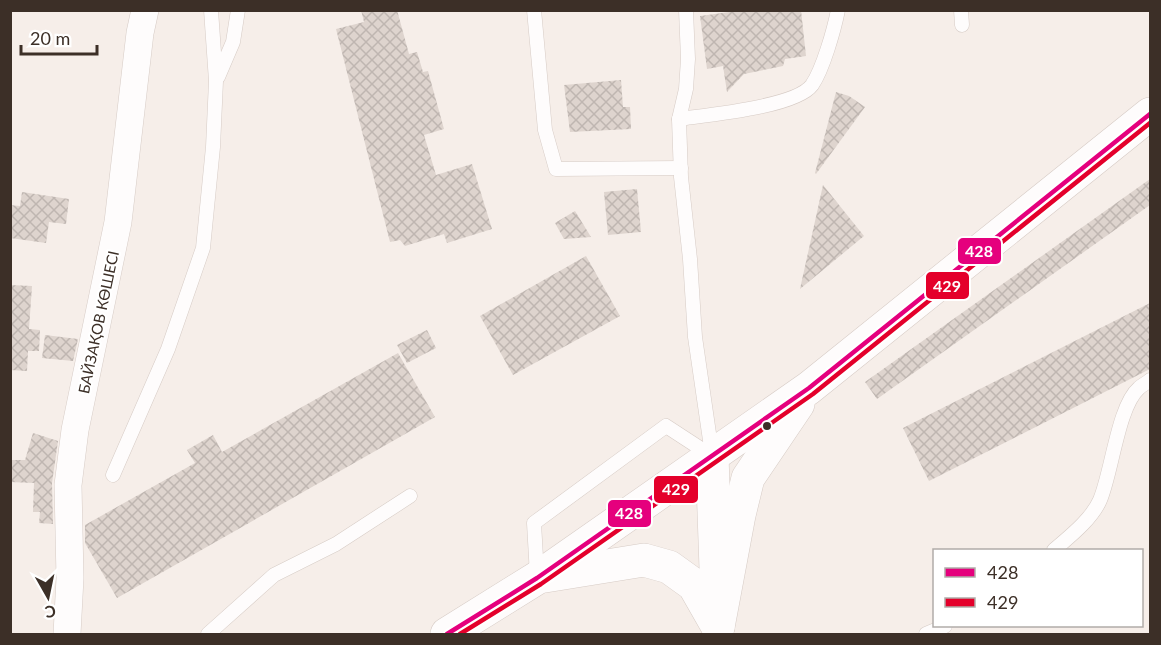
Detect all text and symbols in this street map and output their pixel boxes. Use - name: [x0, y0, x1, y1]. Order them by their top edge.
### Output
- scale bar: [21, 18, 98, 56]
- text: 20 m: [30, 27, 70, 49]
- line badge: 428: [957, 237, 1002, 265]
- text: 428: [965, 241, 993, 260]
- street label: БАЙЗАҚОВ КӨШЕСІ: [74, 249, 122, 395]
- line badge: 429: [925, 271, 970, 300]
- text: 429: [933, 276, 961, 295]
- unlabelled marker: [761, 420, 773, 432]
- line badge: 429: [653, 475, 699, 504]
- text: 429: [662, 479, 690, 498]
- line badge: 428: [607, 499, 652, 528]
- text: 428: [615, 503, 643, 522]
- legend: [933, 549, 1143, 627]
- text: 428: [987, 561, 1018, 583]
- north arrow: [18, 567, 78, 627]
- text: 429: [987, 591, 1018, 613]
- text: С: [43, 602, 57, 623]

